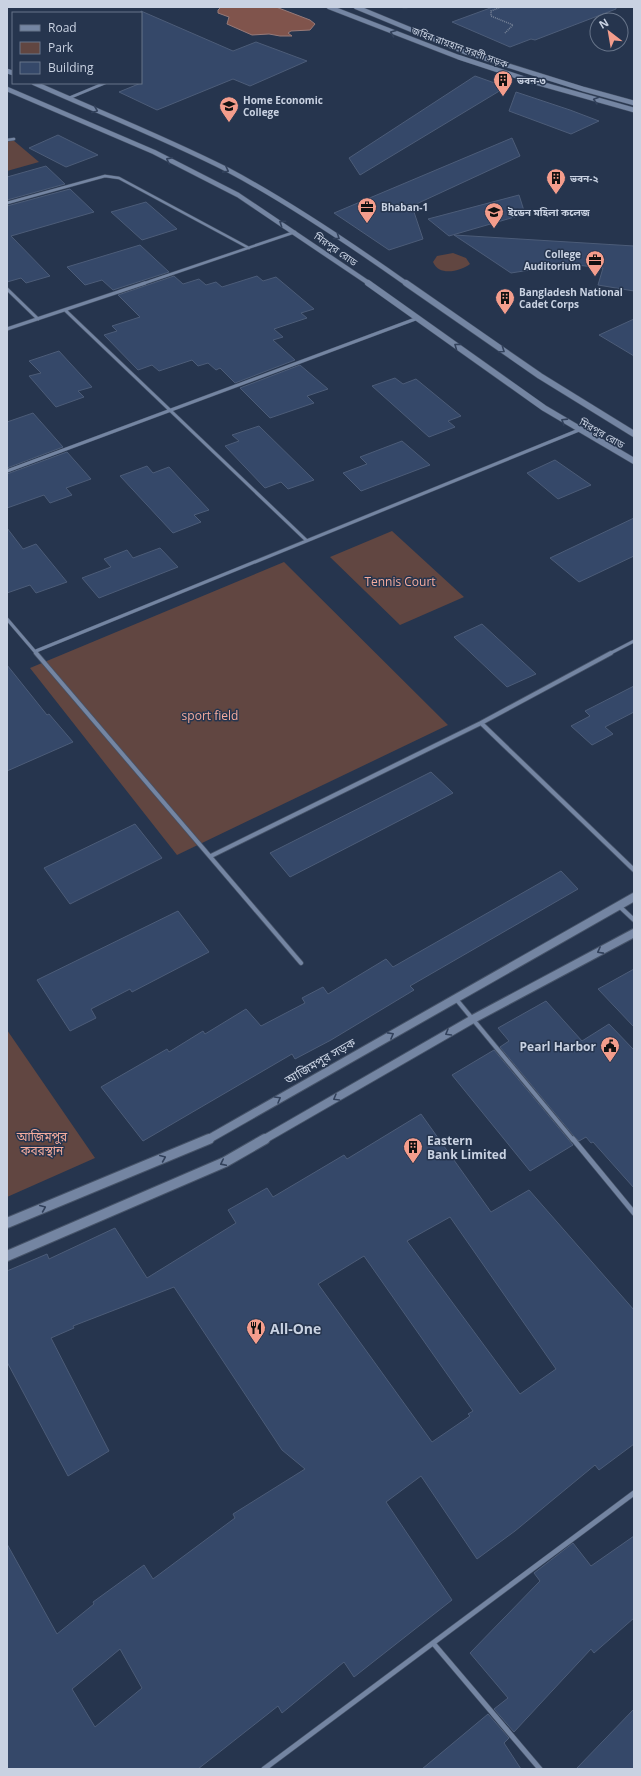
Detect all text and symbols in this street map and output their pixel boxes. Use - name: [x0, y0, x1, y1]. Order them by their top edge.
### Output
- legend: [12, 12, 142, 84]
- north arrow: [589, 12, 629, 52]
- text: N: [596, 14, 611, 32]
- text: Road: [48, 19, 77, 36]
- street label: জহির রায়হান সরণী সড়ক: [409, 23, 511, 71]
- one-way arrow: [390, 29, 397, 37]
- text: Park: [48, 39, 74, 56]
- text: Building: [48, 59, 94, 76]
- building icon: ভবন-৩: [492, 69, 514, 97]
- place label: ভবন-৩: [516, 73, 546, 87]
- place label: Home Economic College: [243, 93, 323, 119]
- school or university icon: Home Economic College: [218, 95, 240, 123]
- one-way arrow: [593, 96, 600, 105]
- one-way arrow: [91, 105, 98, 113]
- one-way arrow: [166, 157, 173, 165]
- one-way arrow: [222, 165, 229, 173]
- building icon: ভবন-২: [545, 167, 567, 195]
- place label: ভবন-২: [569, 171, 599, 185]
- office icon: Bhaban-1: [356, 196, 378, 224]
- place label: Bhaban-1: [381, 200, 428, 214]
- school or university icon: ইডেন মহিলা কলেজ: [483, 201, 505, 229]
- place label: ইডেন মহিলা কলেজ: [507, 205, 591, 219]
- one-way arrow: [280, 221, 287, 228]
- street label: মিরপুর রোড: [311, 228, 361, 270]
- one-way arrow: [333, 232, 340, 240]
- place label: College Auditorium: [524, 247, 581, 273]
- office icon: College Auditorium: [584, 249, 606, 277]
- place label: Bangladesh National Cadet Corps: [519, 285, 623, 311]
- building icon: Bangladesh National Cadet Corps: [494, 287, 516, 315]
- one-way arrow: [455, 344, 462, 351]
- one-way arrow: [498, 345, 505, 352]
- street label: মিরপুর রোড: [576, 414, 628, 452]
- one-way arrow: [561, 418, 568, 426]
- park label: Tennis Court: [364, 573, 436, 590]
- park label: sport field: [182, 707, 238, 724]
- one-way arrow: [596, 946, 604, 954]
- one-way arrow: [445, 1028, 452, 1035]
- one-way arrow: [387, 1032, 395, 1039]
- street label: আজিমপুর সড়ক: [281, 1034, 359, 1089]
- public building icon: Pearl Harbor: [599, 1035, 621, 1063]
- place label: Pearl Harbor: [520, 1038, 597, 1055]
- one-way arrow: [333, 1094, 340, 1101]
- one-way arrow: [274, 1096, 281, 1104]
- park label: আজিমপুর কবরস্থান: [16, 1128, 68, 1159]
- place label: Eastern Bank Limited: [427, 1132, 507, 1163]
- building icon: Eastern Bank Limited: [402, 1136, 424, 1164]
- one-way arrow: [159, 1155, 166, 1163]
- one-way arrow: [220, 1158, 227, 1166]
- one-way arrow: [39, 1205, 46, 1213]
- restaurant icon: All-One: [245, 1317, 267, 1345]
- place label: All-One: [270, 1319, 321, 1338]

